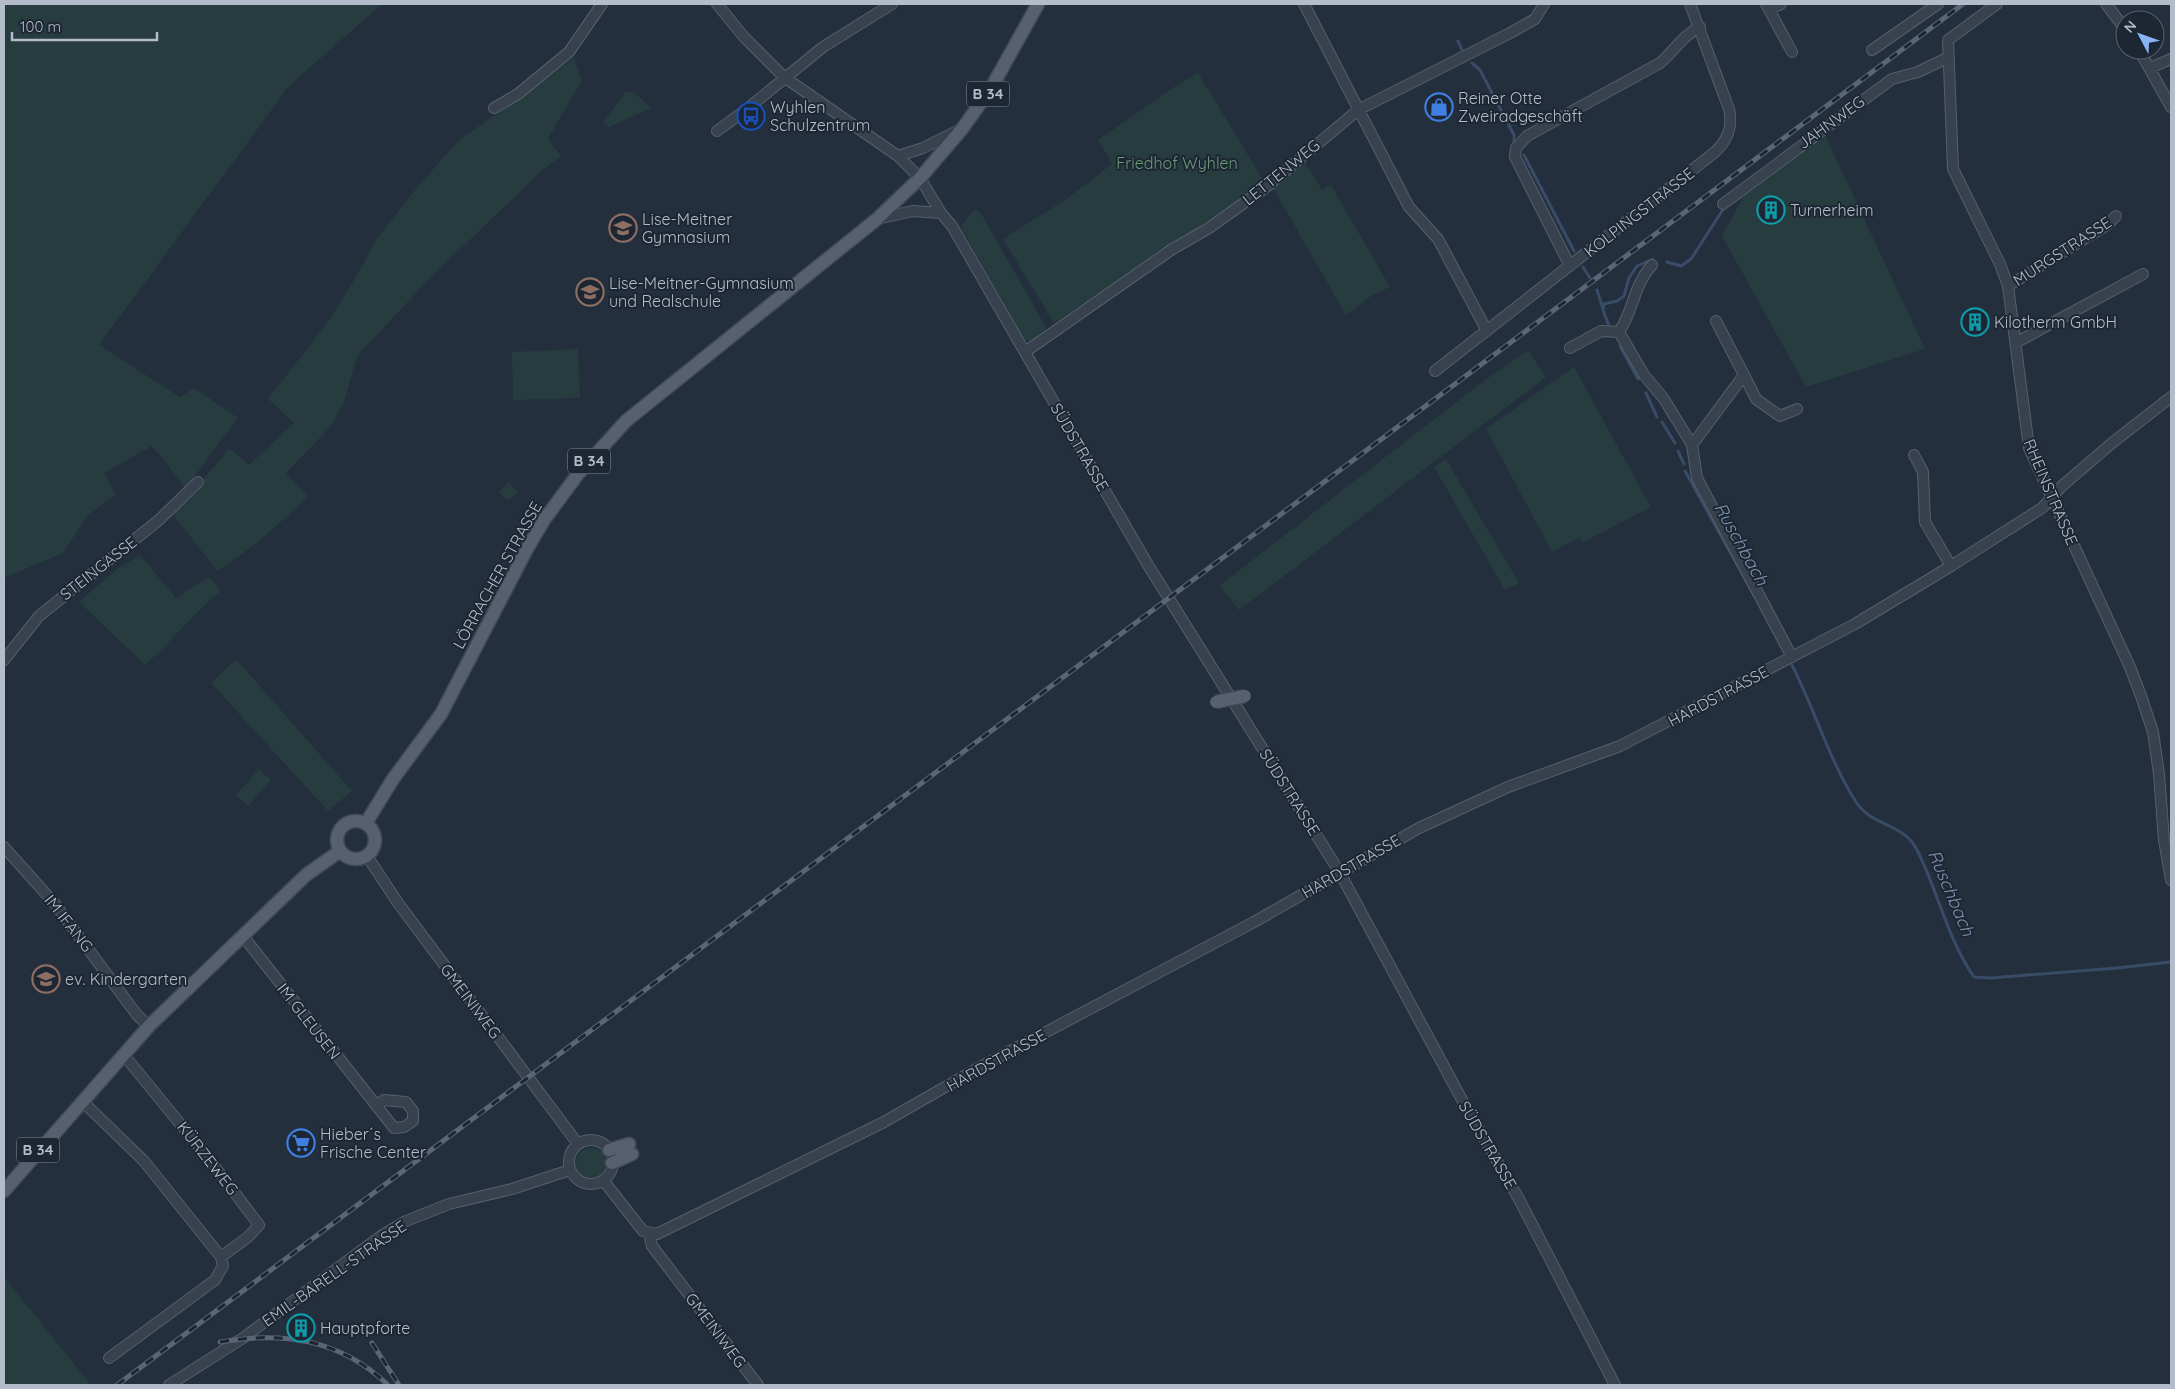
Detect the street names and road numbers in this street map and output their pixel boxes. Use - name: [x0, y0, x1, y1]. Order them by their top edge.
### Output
- road number: B 34: [967, 82, 1009, 106]
- street label: JAHNWEG: [1794, 91, 1868, 153]
- street label: LETTENWEG: [1238, 135, 1324, 209]
- street label: KOLPINGSTRASSE: [1580, 163, 1698, 261]
- street label: MURGSTRASSE: [2009, 212, 2115, 290]
- street label: SÜDSTRASSE: [1047, 399, 1113, 495]
- street label: RHEINSTRASSE: [2020, 436, 2082, 548]
- road number: B 34: [568, 448, 610, 474]
- street label: LÖRRACHER STRASSE: [448, 498, 546, 652]
- street label: STEINGASSE: [56, 532, 140, 604]
- street label: HARDSTRASSE: [1664, 661, 1772, 731]
- street label: SÜDSTRASSE: [1255, 745, 1325, 839]
- street label: HARDSTRASSE: [1298, 830, 1404, 902]
- street label: IM IFANG: [40, 890, 98, 956]
- street label: GMEINIWEG: [436, 960, 506, 1042]
- street label: IM GLEUSEN: [273, 979, 345, 1063]
- street label: HARDSTRASSE: [943, 1024, 1049, 1096]
- street label: SÜDSTRASSE: [1455, 1097, 1521, 1193]
- street label: KÜRZEWEG: [173, 1117, 243, 1199]
- road number: B 34: [17, 1138, 59, 1162]
- street label: EMIL-BARELL-STRASSE: [258, 1216, 410, 1330]
- street label: GMEINIWEG: [681, 1289, 751, 1371]

